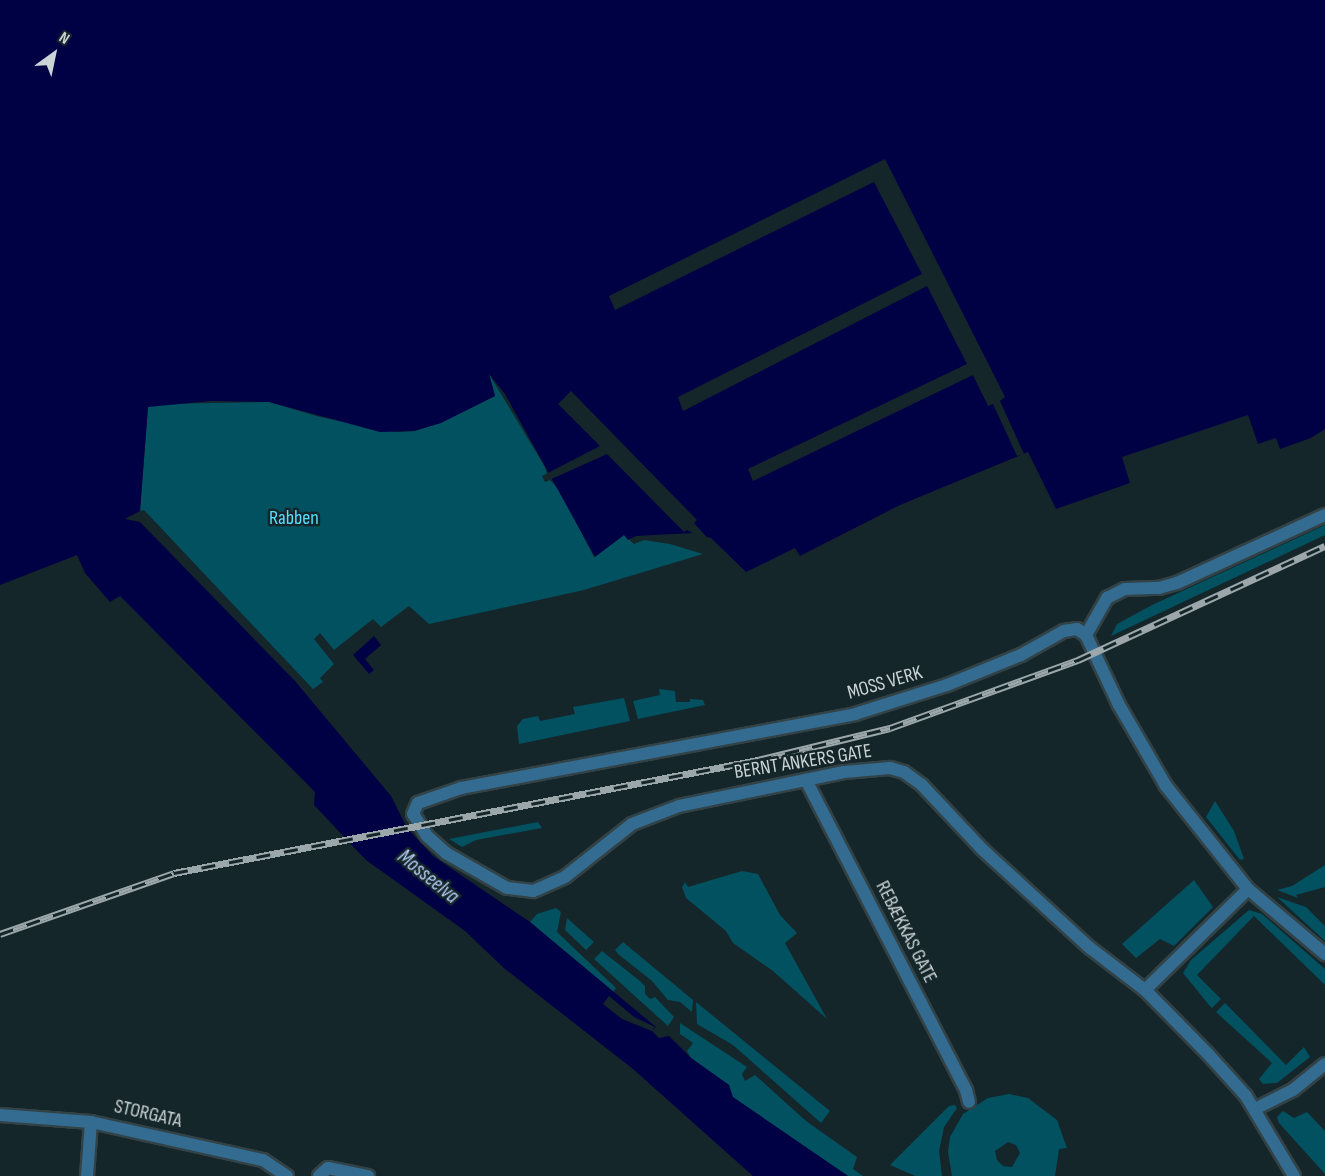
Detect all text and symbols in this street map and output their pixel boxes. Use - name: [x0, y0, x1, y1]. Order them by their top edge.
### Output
- north arrow: [24, 24, 84, 84]
- text: N: [55, 28, 73, 49]
- park label: Rabben: [269, 506, 319, 530]
- street label: MOSS VERK: [845, 661, 925, 705]
- street label: BERNT ANKERS GATE: [732, 739, 874, 785]
- water label: Mosseelva: [392, 845, 464, 909]
- street label: REBÆKKAS GATE: [870, 877, 942, 987]
- street label: STORGATA: [112, 1095, 184, 1133]

